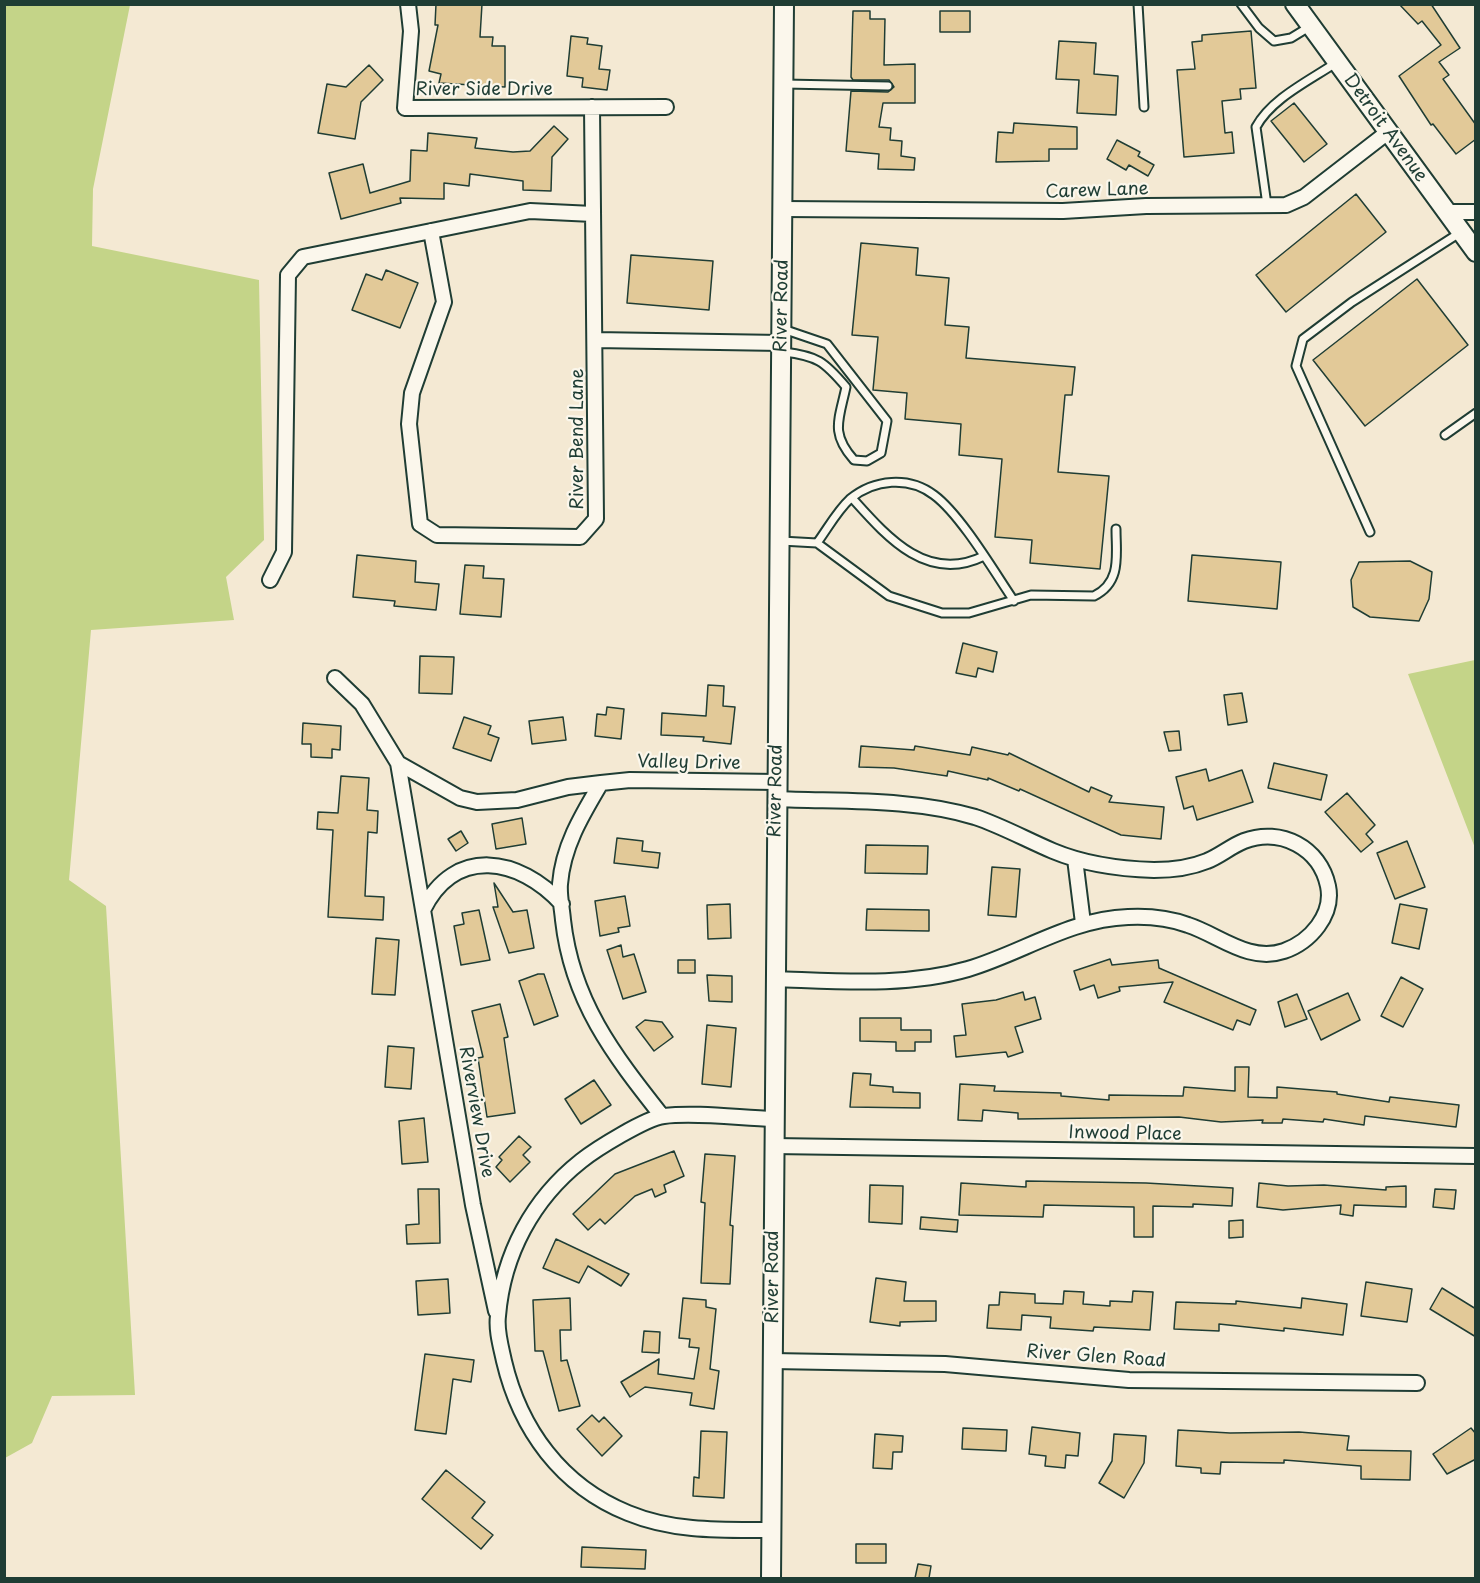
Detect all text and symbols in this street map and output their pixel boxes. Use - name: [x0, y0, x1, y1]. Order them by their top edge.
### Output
- street label: Detroit Avenue: [1338, 70, 1432, 186]
- street label: River Side Drive: [415, 79, 553, 101]
- street label: Carew Lane: [1045, 178, 1149, 204]
- street label: River Road: [770, 259, 794, 353]
- street label: River Bend Lane: [567, 368, 589, 510]
- street label: River Road: [764, 744, 788, 838]
- street label: Valley Drive: [637, 751, 741, 775]
- street label: Riverview Drive: [454, 1045, 498, 1179]
- street label: Inwood Place: [1068, 1122, 1182, 1146]
- street label: River Road: [762, 1230, 784, 1324]
- street label: River Glen Road: [1025, 1341, 1167, 1373]

